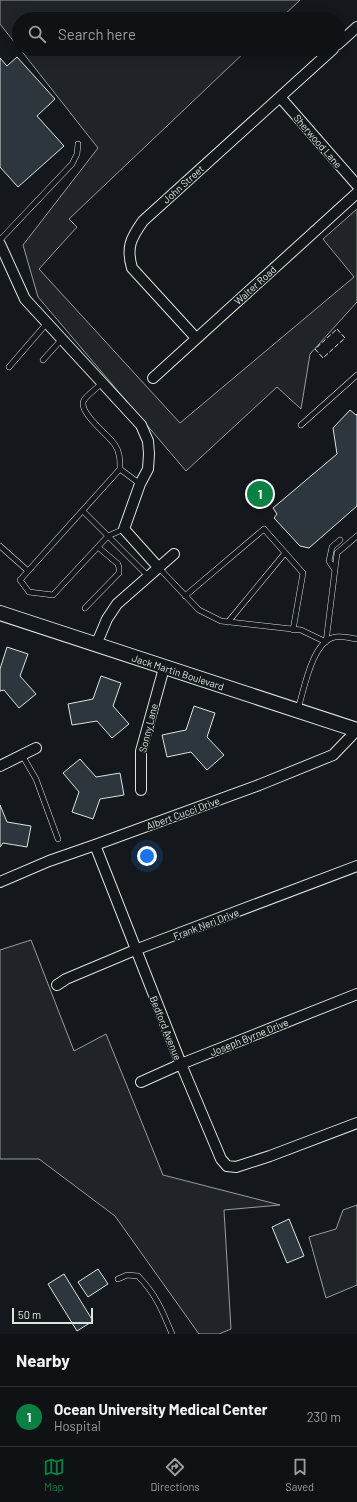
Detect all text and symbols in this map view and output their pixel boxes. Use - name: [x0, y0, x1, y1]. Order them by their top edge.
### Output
- search box: [12, 12, 345, 56]
- icon: search: [26, 23, 48, 45]
- text: Search here: [58, 25, 136, 43]
- street label: Sherwood Lane: [291, 112, 345, 170]
- street label: John Street: [160, 162, 206, 206]
- street label: Walter Road: [232, 263, 278, 307]
- pin: 1: [247, 479, 273, 509]
- street label: Jack Martin Boulevard: [130, 651, 226, 693]
- street label: Sonny Lane: [136, 702, 160, 754]
- street label: Albert Cucci Drive: [145, 794, 221, 832]
- your location: [137, 846, 157, 866]
- street label: Frank Neri Drive: [172, 906, 240, 942]
- street label: Bedford Avenue: [148, 994, 184, 1062]
- street label: Joseph Byrne Drive: [208, 1016, 290, 1058]
- scale bar: [12, 1306, 93, 1325]
- text: 50 m: [18, 1308, 41, 1321]
- text: Nearby: [16, 1350, 70, 1370]
- text: Ocean University Medical Center: [54, 1400, 268, 1418]
- text: 1: [27, 1409, 31, 1425]
- text: 230 m: [307, 1409, 341, 1425]
- text: Hospital: [54, 1418, 101, 1434]
- tab: Map: [43, 1456, 65, 1493]
- tab: Directions: [150, 1456, 200, 1493]
- tab: Saved: [285, 1456, 314, 1493]

